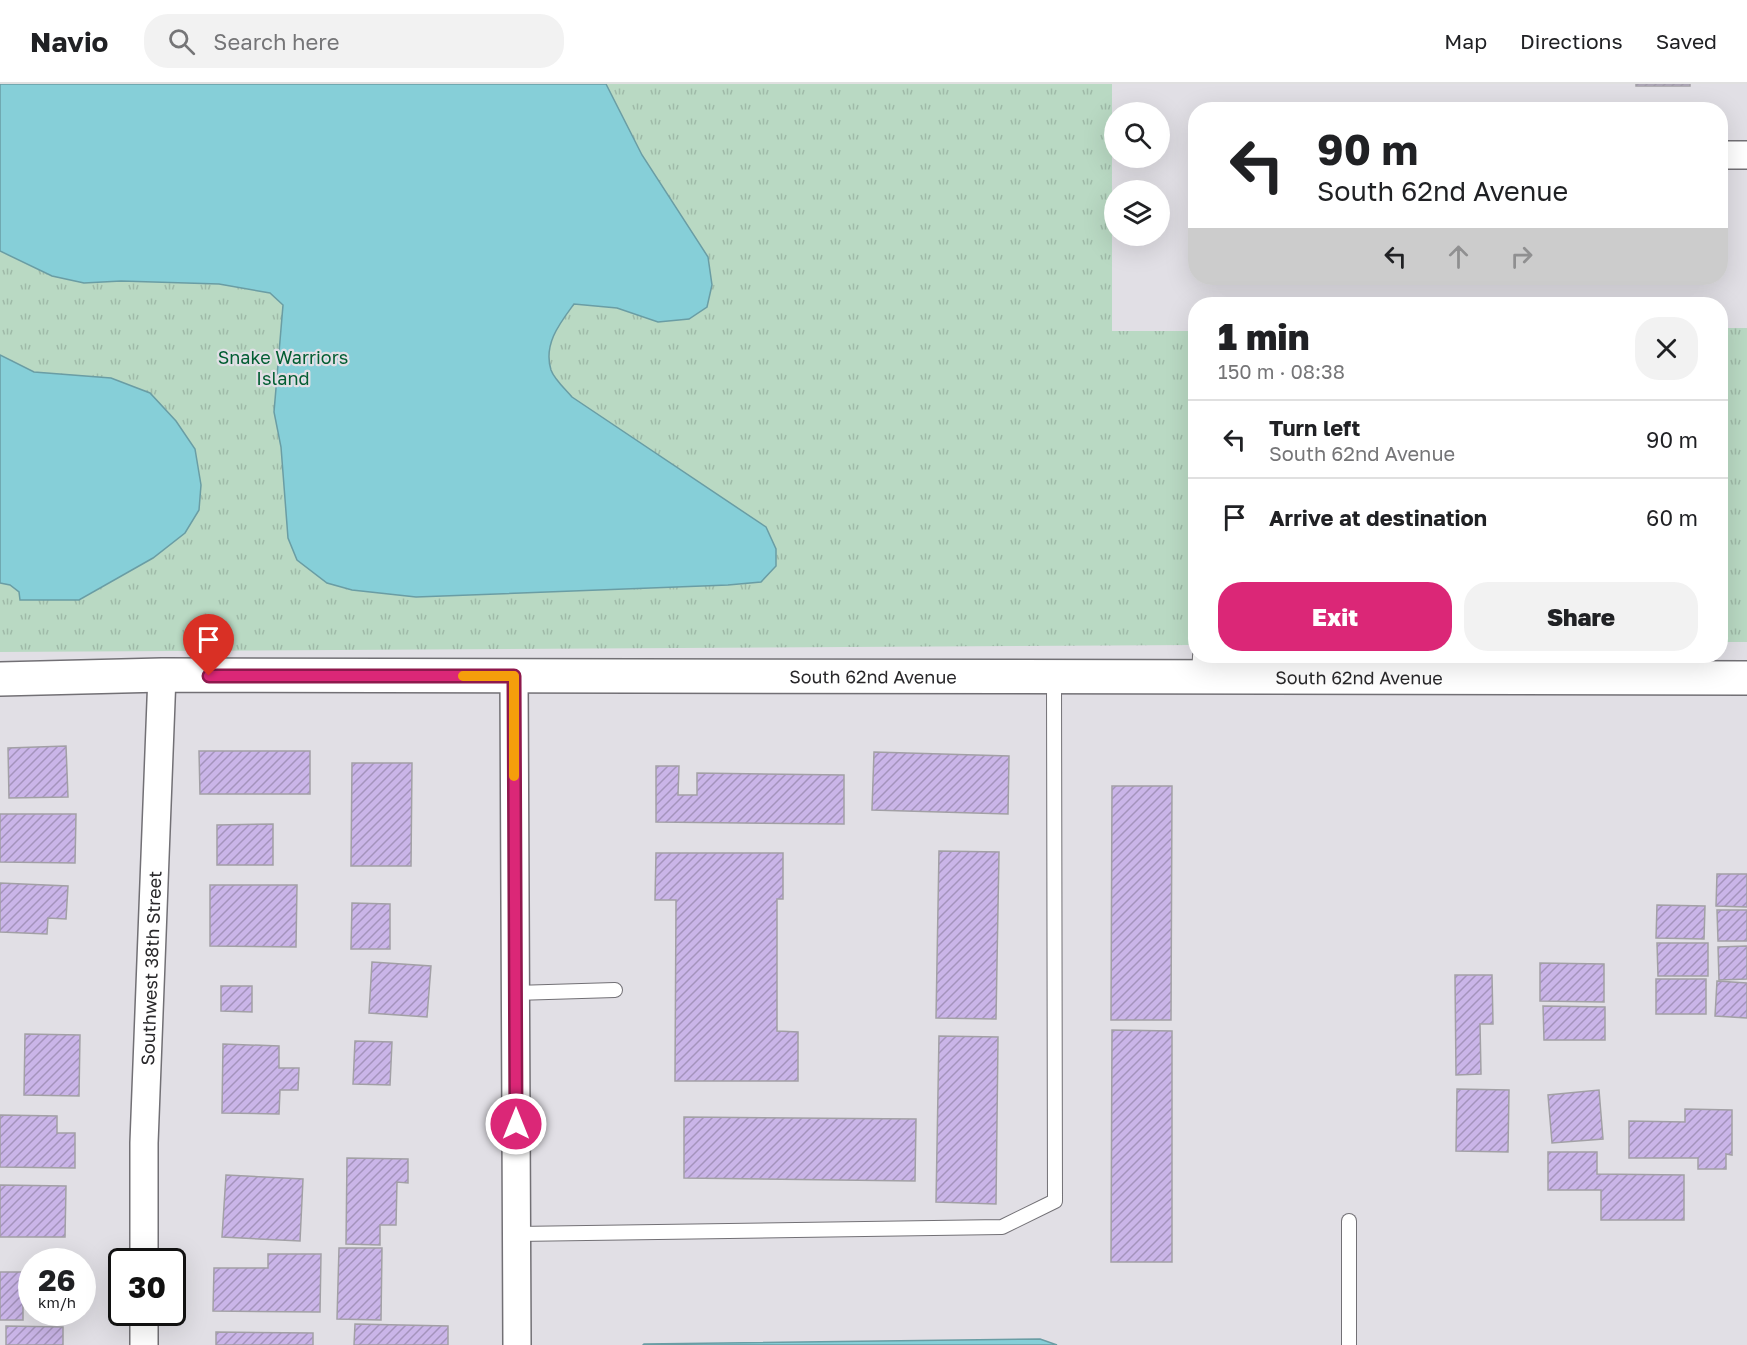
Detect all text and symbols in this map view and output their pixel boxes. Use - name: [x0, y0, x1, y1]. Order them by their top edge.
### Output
- search box: [144, 14, 564, 68]
- text: Navio: [30, 25, 108, 58]
- icon: search: [165, 25, 198, 58]
- text: Search here: [213, 28, 339, 55]
- text: Map: [1444, 28, 1487, 54]
- text: Directions: [1520, 28, 1623, 54]
- text: Saved: [1656, 28, 1717, 54]
- map controls: [1104, 102, 1170, 246]
- button: search: [1104, 102, 1170, 168]
- text: 90 m: [1317, 124, 1418, 174]
- icon: left: [1218, 126, 1296, 204]
- text: South 62nd Avenue: [1317, 175, 1568, 207]
- button: layers: [1104, 180, 1170, 246]
- icon: left: [1379, 240, 1412, 273]
- icon: ahead: [1442, 240, 1475, 273]
- icon: right: [1505, 240, 1538, 273]
- text: 1 min: [1218, 315, 1309, 358]
- button: close: [1635, 317, 1698, 380]
- park label: Snake Warriors Island: [218, 346, 348, 389]
- text: 150 m · 08:38: [1218, 359, 1345, 383]
- text: Turn left: [1269, 414, 1360, 441]
- icon: left: [1218, 423, 1251, 456]
- text: 90 m: [1646, 426, 1698, 453]
- text: South 62nd Avenue: [1269, 441, 1455, 465]
- icon: arrive: [1218, 501, 1251, 534]
- text: Arrive at destination: [1269, 504, 1487, 531]
- text: 60 m: [1646, 504, 1698, 531]
- button: Exit: [1218, 582, 1452, 651]
- button: Share: [1464, 582, 1698, 651]
- pin: [183, 614, 234, 676]
- icon: arrive: [192, 623, 225, 656]
- street label: South 62nd Avenue: [789, 665, 957, 688]
- street label: South 62nd Avenue: [1275, 666, 1443, 688]
- street label: Southwest 38th Street: [136, 870, 165, 1066]
- position arrow: [484, 1092, 548, 1156]
- speed limit sign: 30: [108, 1248, 186, 1326]
- text: 26: [38, 1262, 76, 1298]
- text: km/h: [38, 1293, 76, 1311]

